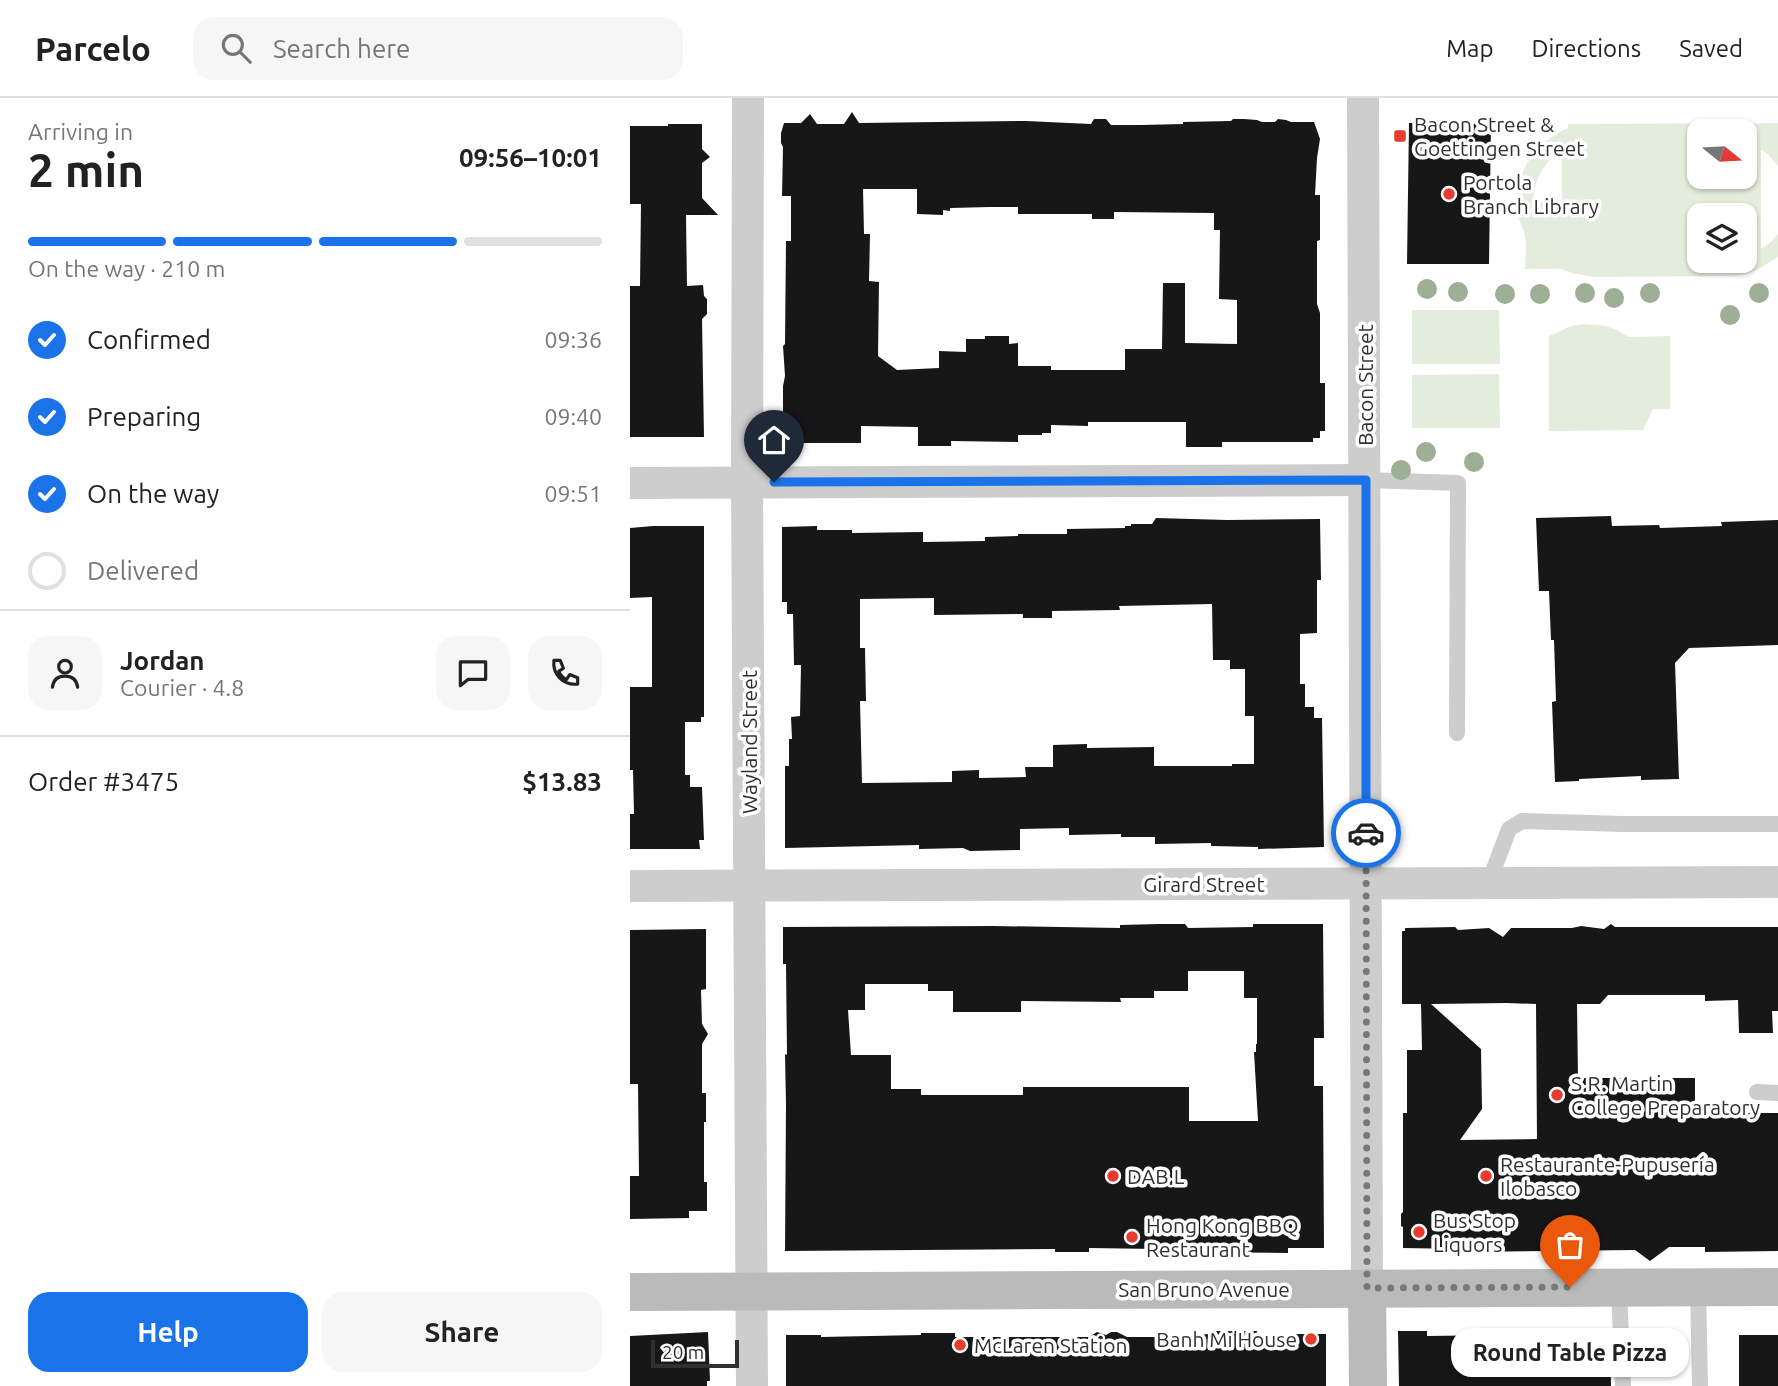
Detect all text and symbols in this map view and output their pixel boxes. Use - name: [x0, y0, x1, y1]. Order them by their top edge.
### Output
- search box: [193, 17, 683, 80]
- icon: search: [217, 29, 255, 67]
- text: Parcelo: [35, 30, 151, 67]
- text: Search here: [273, 34, 410, 63]
- text: Map: [1446, 35, 1493, 62]
- text: Directions: [1531, 35, 1641, 62]
- text: Saved: [1679, 35, 1743, 62]
- place label: Bacon Street & Goettingen Street: [1414, 112, 1585, 160]
- text: Arriving in: [28, 119, 133, 144]
- north arrow: [1687, 119, 1757, 189]
- map controls: [1687, 119, 1757, 273]
- marker: Bacon Street & Goettingen Street: [1392, 128, 1408, 144]
- text: 09:56–10:01: [459, 143, 602, 172]
- text: 2 min: [28, 144, 144, 196]
- place label: Portola Branch Library: [1463, 170, 1599, 218]
- marker: Portola Branch Library: [1441, 186, 1457, 202]
- button: layers: [1687, 203, 1757, 273]
- text: On the way · 210 m: [28, 256, 225, 281]
- icon: check: [28, 321, 66, 359]
- street label: Bacon Street: [1353, 324, 1377, 446]
- text: Confirmed: [87, 325, 211, 354]
- text: 09:36: [544, 327, 602, 352]
- icon: check: [28, 398, 66, 436]
- text: Preparing: [87, 402, 201, 431]
- text: 09:40: [544, 404, 602, 429]
- pin: [744, 410, 804, 482]
- icon: home: [755, 421, 793, 459]
- icon: check: [28, 475, 66, 513]
- text: On the way: [87, 479, 219, 508]
- text: 09:51: [544, 481, 602, 506]
- text: Delivered: [87, 556, 199, 585]
- button: person: [28, 636, 102, 710]
- button: chat: [436, 636, 510, 710]
- button: phone: [528, 636, 602, 710]
- text: Jordan: [120, 646, 205, 675]
- street label: Wayland Street: [737, 670, 761, 814]
- text: Courier · 4.8: [120, 675, 244, 700]
- text: Order #3475: [28, 767, 179, 796]
- text: $13.83: [522, 767, 602, 796]
- courier: [1331, 798, 1401, 868]
- icon: car: [1347, 814, 1385, 852]
- street label: Girard Street: [1143, 872, 1265, 896]
- place label: S.R. Martin College Preparatory: [1571, 1071, 1760, 1119]
- marker: S.R. Martin College Preparatory: [1549, 1087, 1565, 1103]
- place label: Restaurante-Pupusería Ilobasco: [1500, 1152, 1715, 1200]
- place label: DAB.L: [1127, 1164, 1185, 1188]
- marker: DAB.L: [1105, 1168, 1121, 1184]
- marker: Restaurante-Pupusería Ilobasco: [1478, 1168, 1494, 1184]
- place label: Bus Stop Liquors: [1433, 1208, 1516, 1256]
- place label: Hong Kong BBQ Restaurant: [1146, 1213, 1298, 1261]
- pin: [1540, 1215, 1600, 1287]
- marker: Bus Stop Liquors: [1411, 1224, 1427, 1240]
- icon: bag: [1551, 1226, 1589, 1264]
- marker: Hong Kong BBQ Restaurant: [1124, 1229, 1140, 1245]
- street label: San Bruno Avenue: [1118, 1277, 1290, 1301]
- button: Help: [28, 1292, 308, 1372]
- button: Share: [322, 1292, 602, 1372]
- place label: Banh Mi House: [1156, 1327, 1297, 1351]
- callout: Round Table Pizza: [1451, 1329, 1689, 1378]
- marker: Banh Mi House: [1303, 1331, 1319, 1347]
- place label: McLaren Station: [974, 1333, 1128, 1357]
- scale bar: [651, 1337, 738, 1369]
- marker: McLaren Station: [952, 1337, 968, 1353]
- text: Round Table Pizza: [1473, 1340, 1667, 1365]
- text: 20 m: [662, 1341, 704, 1363]

